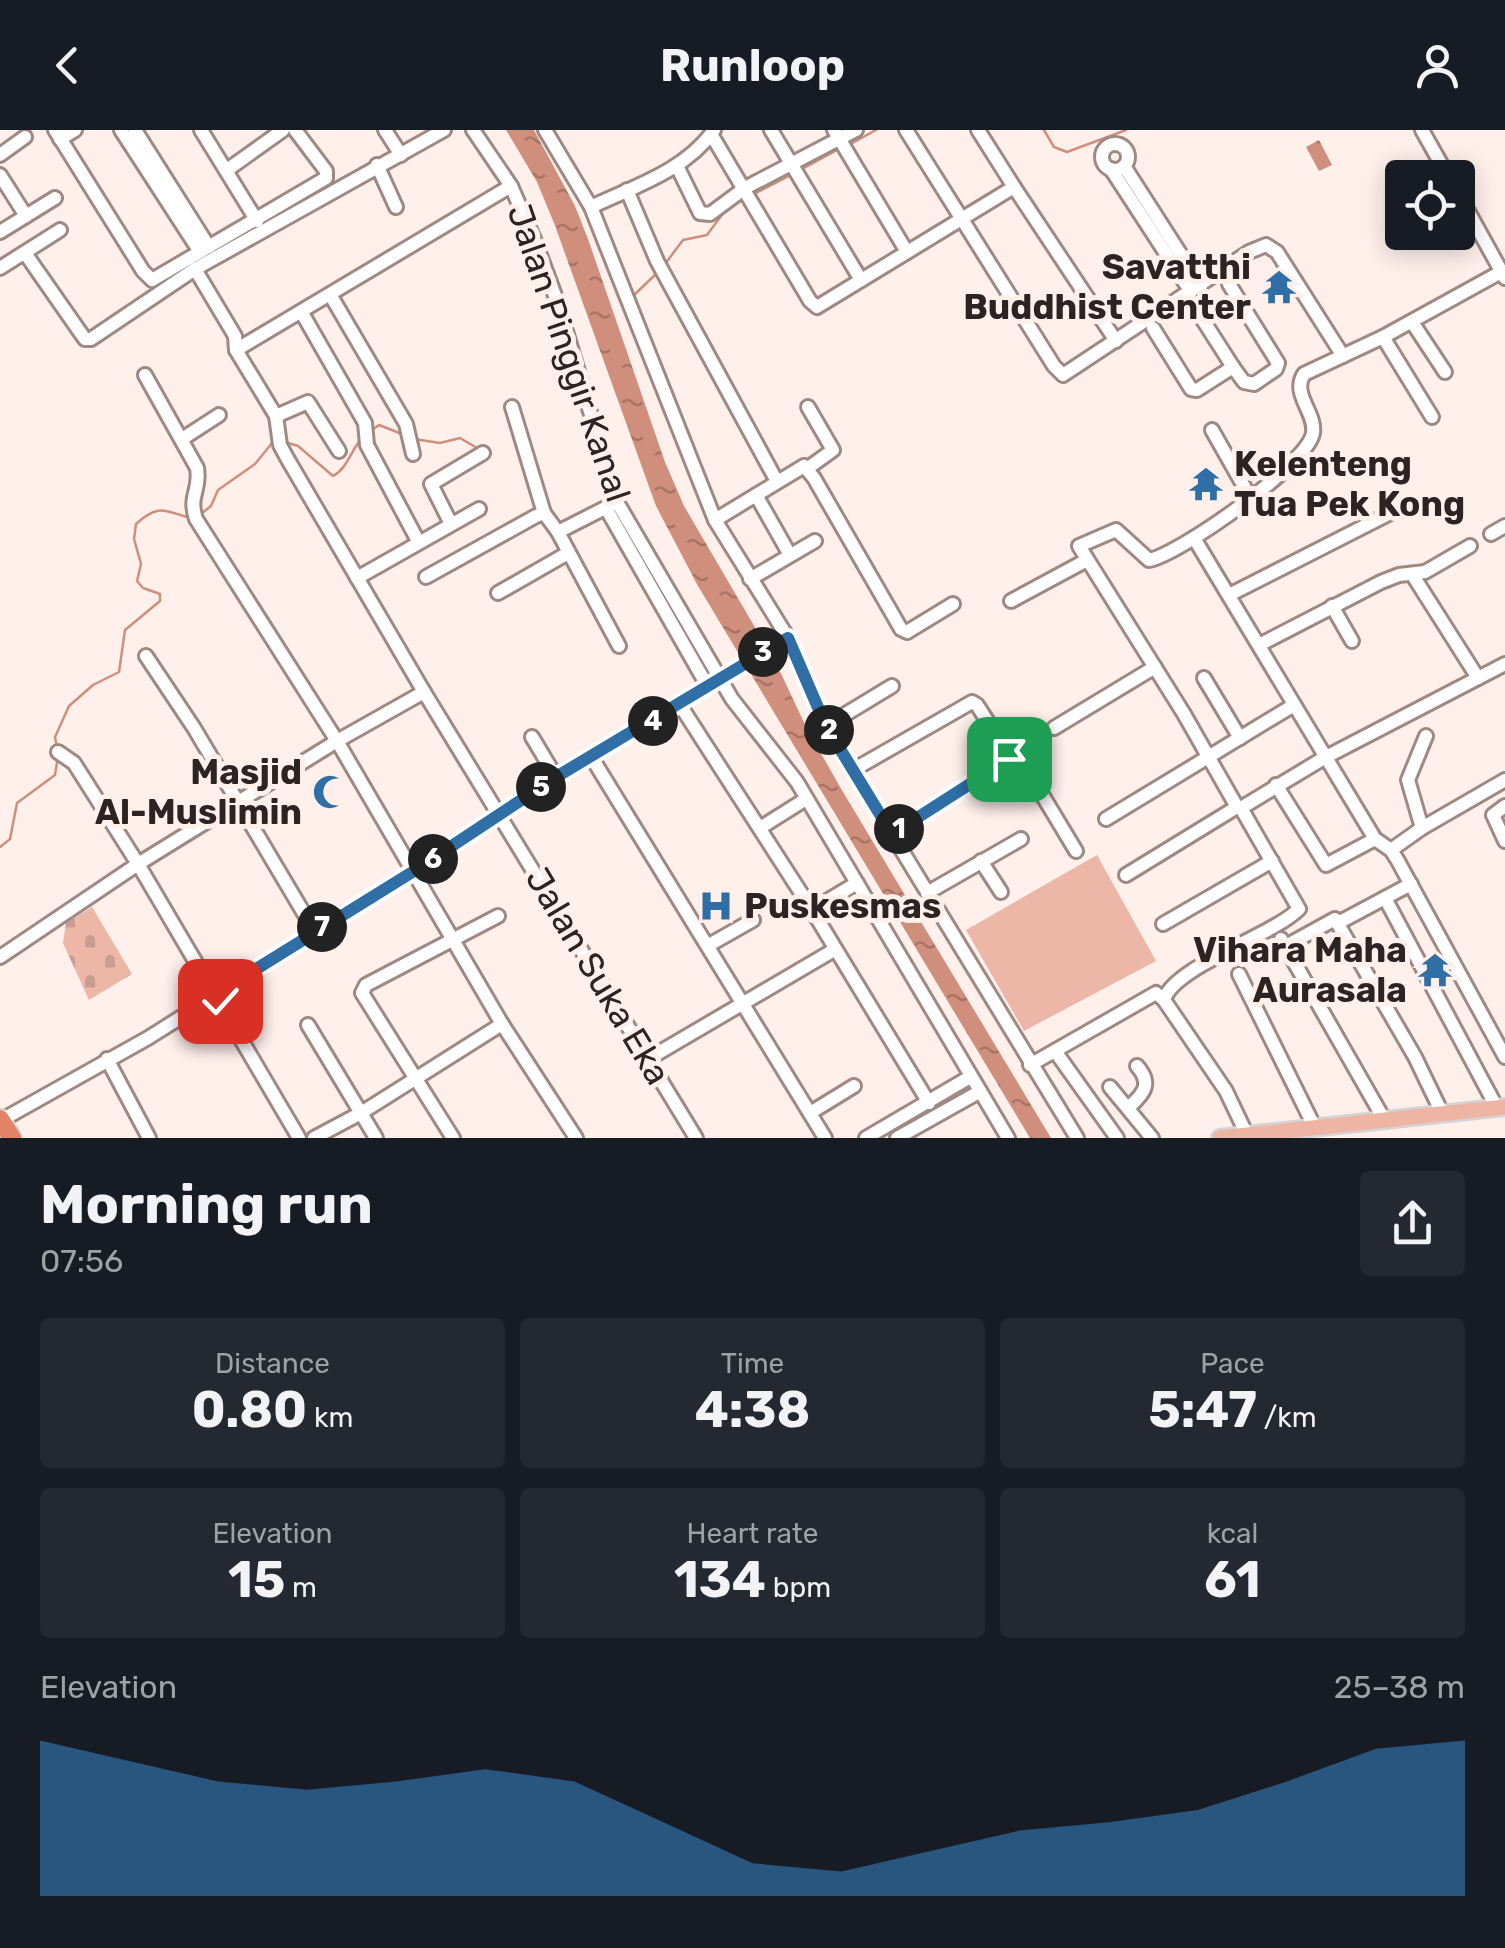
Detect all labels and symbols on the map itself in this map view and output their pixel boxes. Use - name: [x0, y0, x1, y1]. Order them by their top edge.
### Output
- street label: Jalan Pinggir Kanal: [498, 199, 640, 507]
- place label: Savatthi Buddhist Center: [963, 246, 1251, 328]
- temple icon: Savatthi Buddhist Center: [1260, 268, 1298, 306]
- place label: Kelenteng Tua Pek Kong: [1234, 443, 1465, 525]
- temple icon: Kelenteng Tua Pek Kong: [1187, 465, 1225, 503]
- pin: 3: [738, 627, 788, 677]
- pin: 4: [628, 696, 678, 746]
- pin: 2: [804, 705, 854, 755]
- pin: [967, 717, 1052, 802]
- place label: Masjid Al-Muslimin: [95, 751, 302, 833]
- pin: 5: [516, 762, 566, 812]
- mosque icon: Masjid Al-Muslimin: [311, 773, 349, 811]
- pin: 1: [874, 804, 924, 854]
- pin: 6: [408, 834, 458, 884]
- street label: Jalan Suka Eka: [517, 860, 679, 1092]
- place label: Puskesmas: [744, 885, 941, 927]
- hospital icon: Puskesmas: [697, 887, 735, 925]
- pin: 7: [297, 902, 347, 952]
- place label: Vihara Maha Aurasala: [1193, 929, 1407, 1011]
- temple icon: Vihara Maha Aurasala: [1416, 951, 1454, 989]
- pin: [178, 959, 263, 1044]

